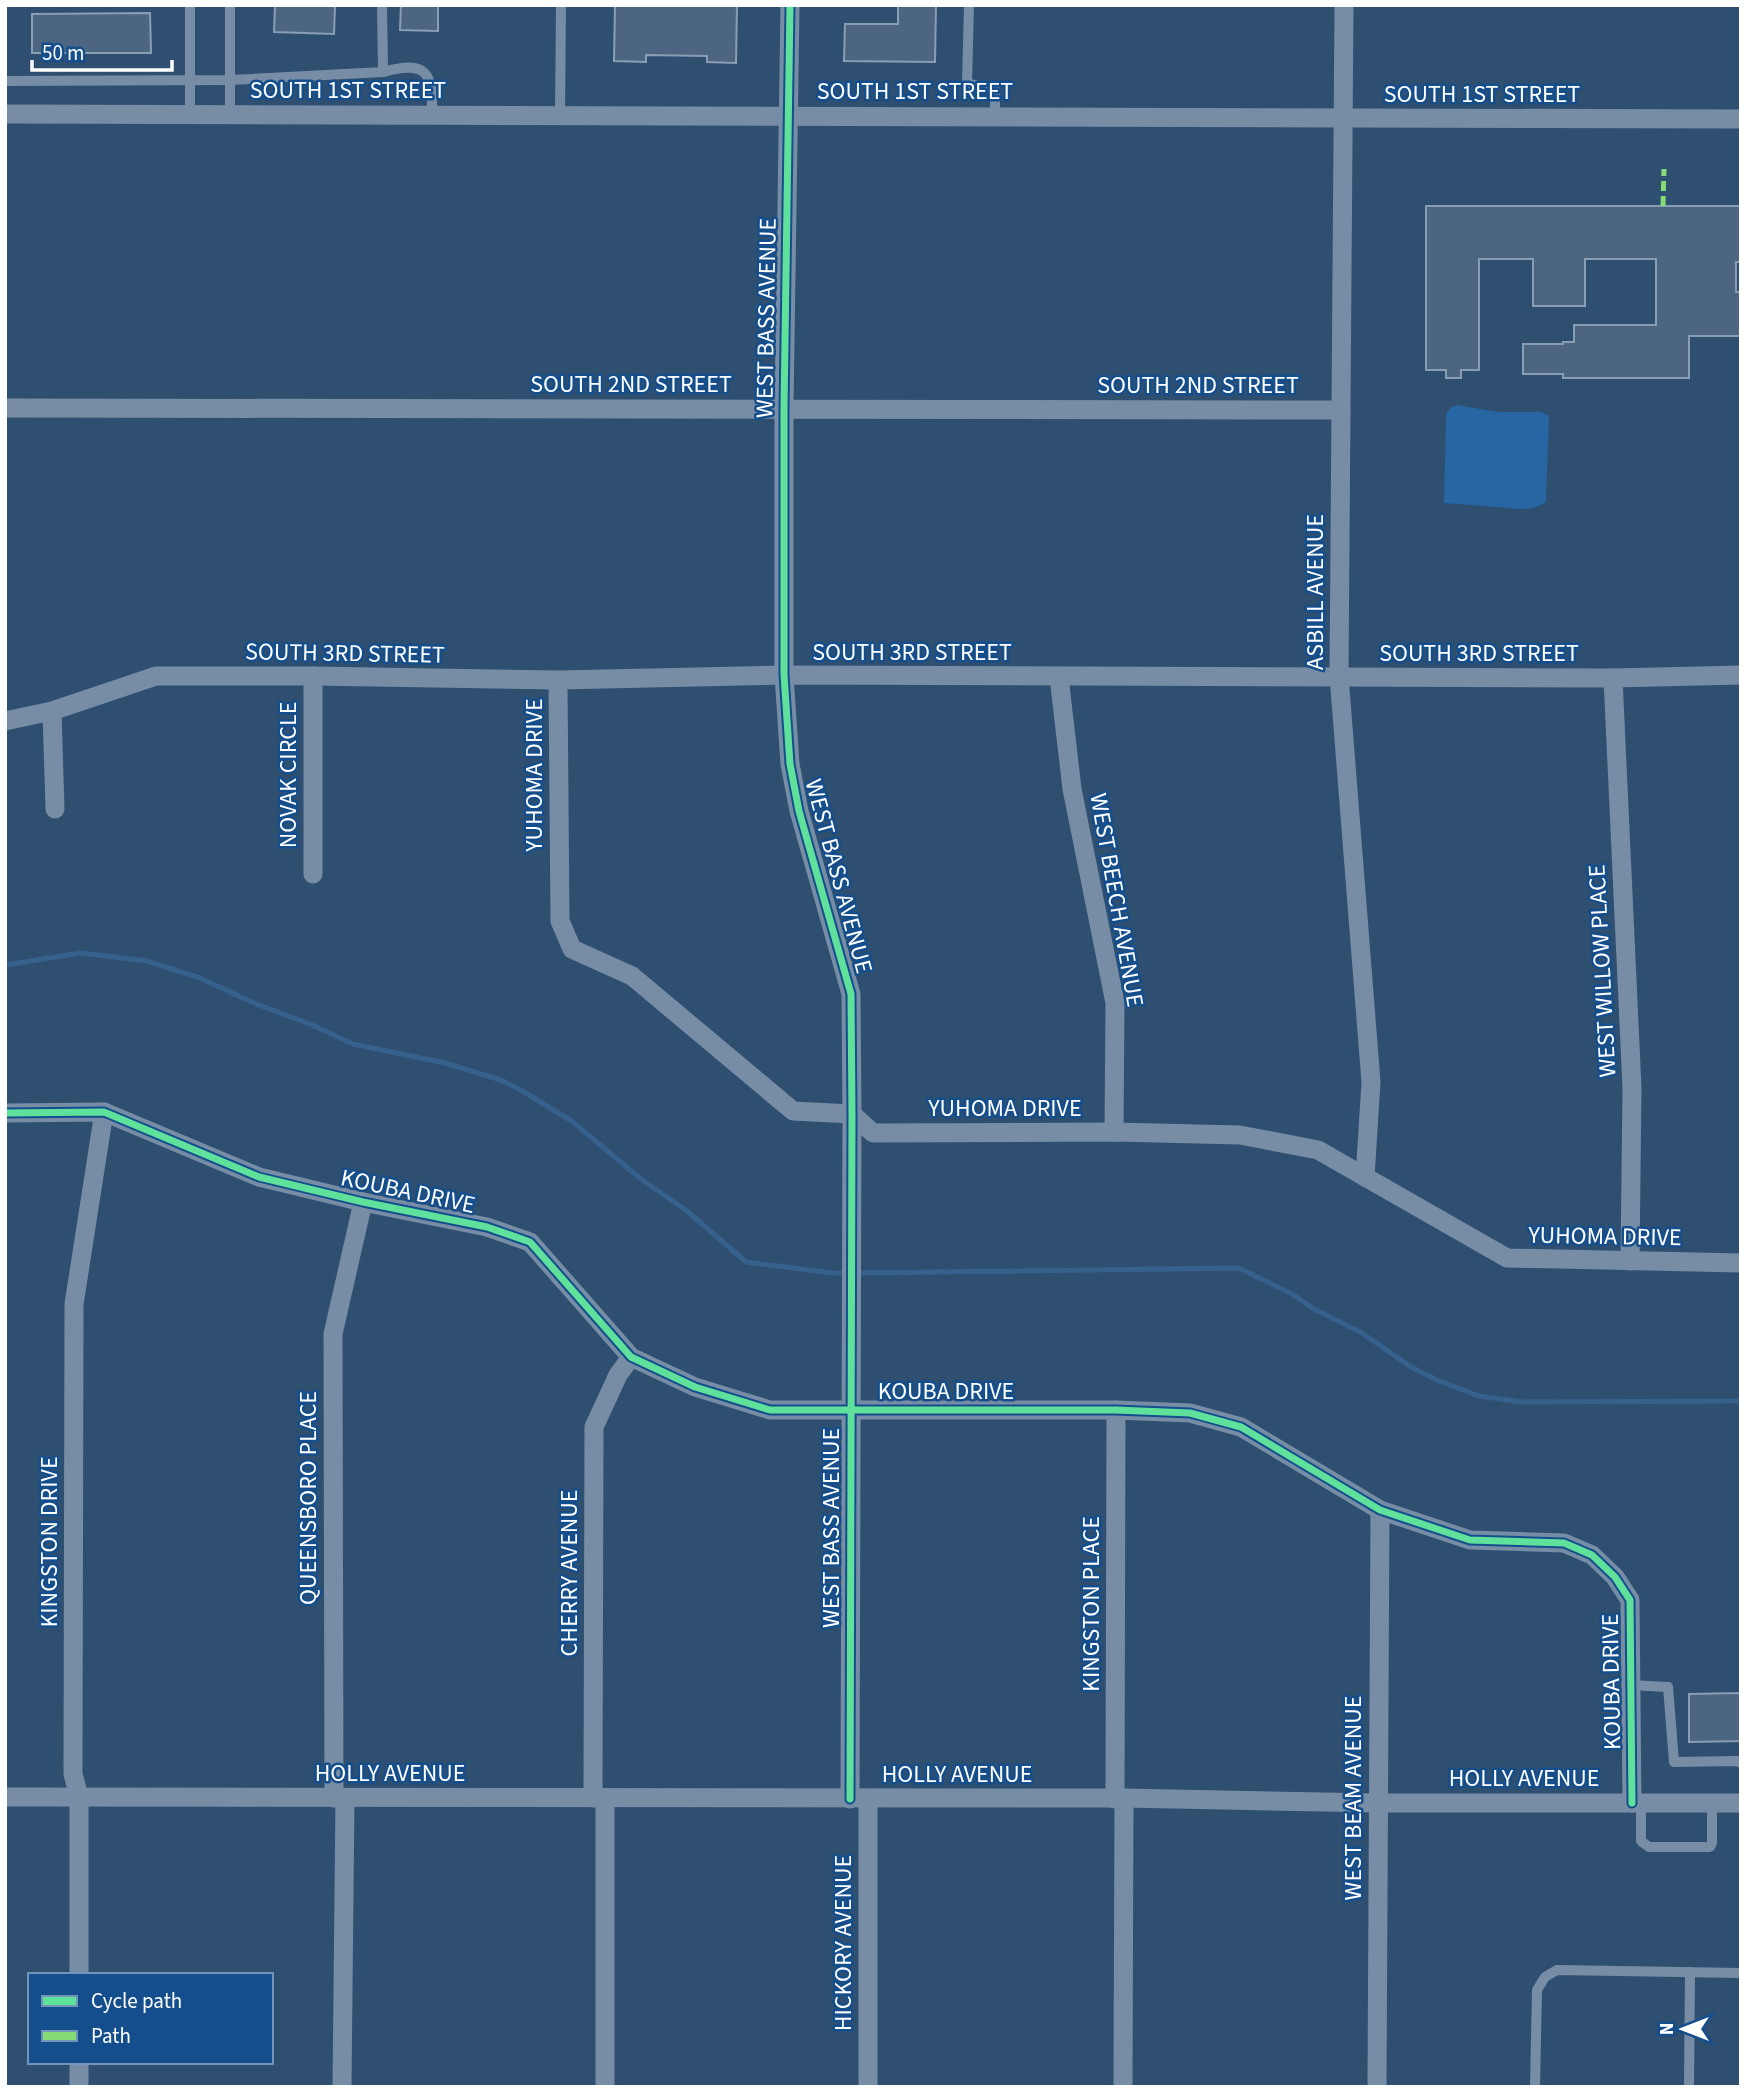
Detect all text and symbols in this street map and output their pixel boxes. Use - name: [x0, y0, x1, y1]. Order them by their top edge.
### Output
- scale bar: [32, 28, 172, 72]
- text: 50 m: [42, 38, 84, 68]
- street label: SOUTH 1ST STREET: [250, 73, 446, 108]
- street label: SOUTH 1ST STREET: [817, 74, 1013, 109]
- street label: SOUTH 1ST STREET: [1384, 77, 1580, 112]
- street label: WEST BASS AVENUE: [747, 218, 786, 418]
- street label: SOUTH 2ND STREET: [530, 367, 732, 402]
- street label: SOUTH 2ND STREET: [1097, 368, 1299, 403]
- street label: ASBILL AVENUE: [1298, 514, 1333, 670]
- street label: SOUTH 3RD STREET: [245, 634, 445, 673]
- street label: SOUTH 3RD STREET: [812, 635, 1012, 670]
- street label: SOUTH 3RD STREET: [1379, 636, 1579, 671]
- street label: YUHOMA DRIVE: [517, 698, 552, 853]
- street label: NOVAK CIRCLE: [271, 702, 306, 848]
- street label: WEST BASS AVENUE: [796, 775, 881, 977]
- street label: WEST BEECH AVENUE: [1080, 790, 1153, 1010]
- street label: WEST WILLOW PLACE: [1579, 864, 1626, 1078]
- street label: YUHOMA DRIVE: [927, 1091, 1082, 1126]
- street label: KOUBA DRIVE: [337, 1160, 478, 1223]
- street label: YUHOMA DRIVE: [1527, 1218, 1682, 1255]
- street label: KOUBA DRIVE: [878, 1374, 1014, 1409]
- street label: QUEENSBORO PLACE: [291, 1391, 326, 1605]
- street label: WEST BASS AVENUE: [814, 1428, 849, 1628]
- street label: KINGSTON DRIVE: [32, 1456, 67, 1628]
- street label: CHERRY AVENUE: [552, 1490, 587, 1656]
- street label: KINGSTON PLACE: [1074, 1516, 1109, 1692]
- street label: KOUBA DRIVE: [1593, 1613, 1630, 1751]
- street label: WEST BEAM AVENUE: [1336, 1696, 1371, 1900]
- street label: HOLLY AVENUE: [315, 1756, 465, 1791]
- street label: HOLLY AVENUE: [882, 1757, 1032, 1792]
- street label: HOLLY AVENUE: [1449, 1761, 1599, 1796]
- street label: HICKORY AVENUE: [826, 1855, 861, 2031]
- legend: [28, 1973, 273, 2064]
- text: Cycle path: [91, 1986, 182, 2016]
- north arrow: [1648, 1994, 1718, 2064]
- text: Path: [91, 2021, 131, 2051]
- text: N: [1654, 2023, 1681, 2035]

